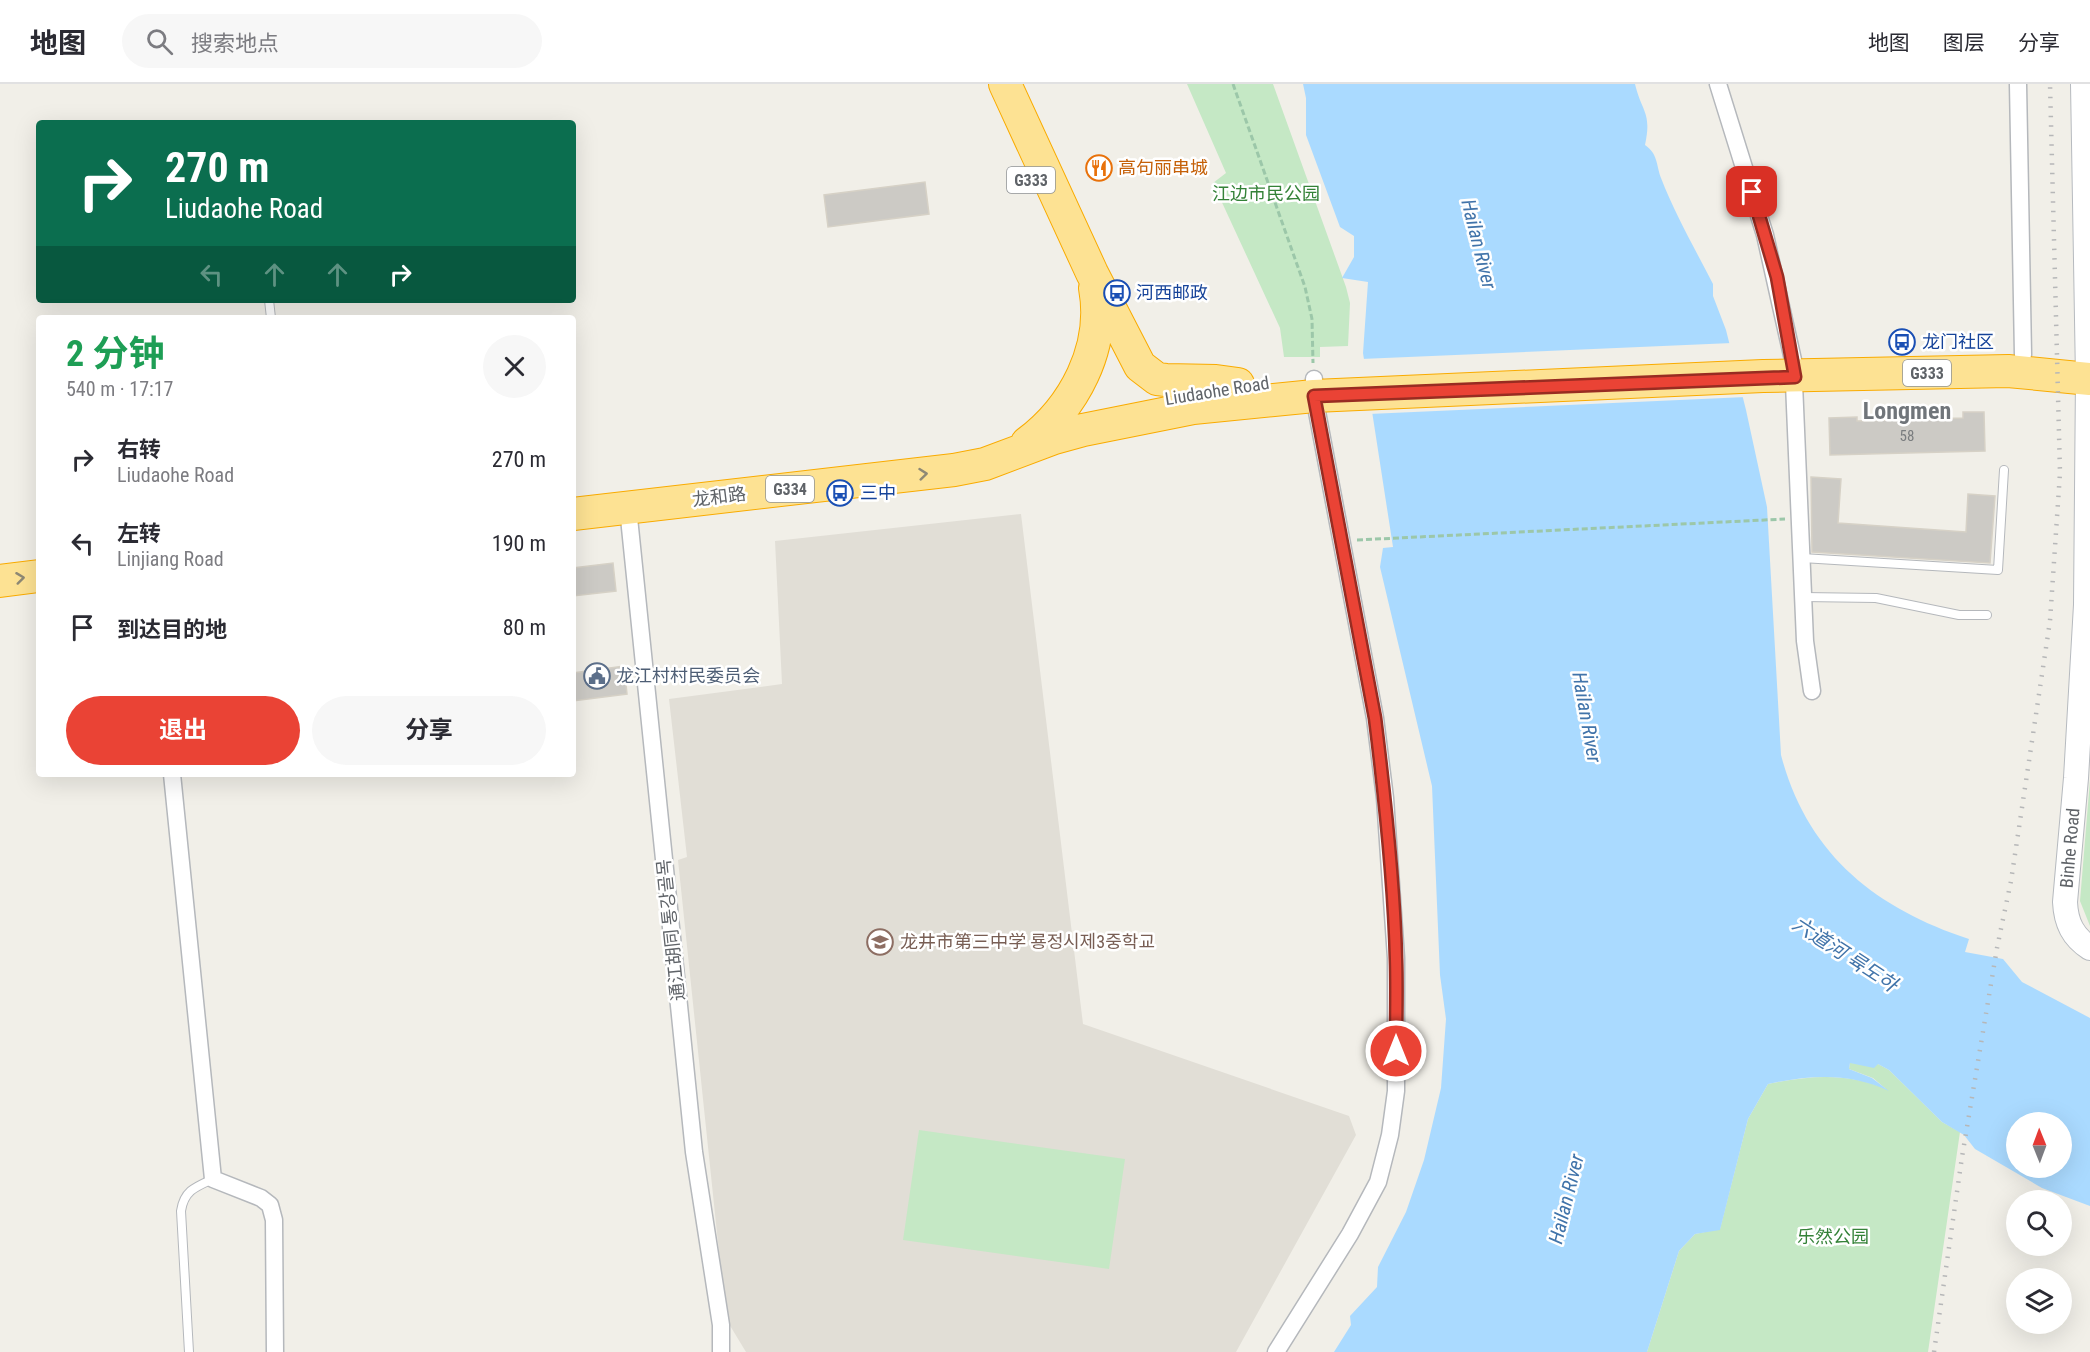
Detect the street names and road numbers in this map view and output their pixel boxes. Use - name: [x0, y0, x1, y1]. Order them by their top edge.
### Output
- road number: G333: [1007, 167, 1055, 193]
- road number: G333: [1903, 360, 1951, 386]
- street label: Liudaohe Road: [1163, 372, 1271, 409]
- road number: G334: [766, 476, 814, 502]
- street label: 龙和路: [691, 483, 747, 510]
- street label: Binhe Road: [2056, 807, 2083, 889]
- street label: 通江胡同 통강골목: [653, 858, 688, 1002]

